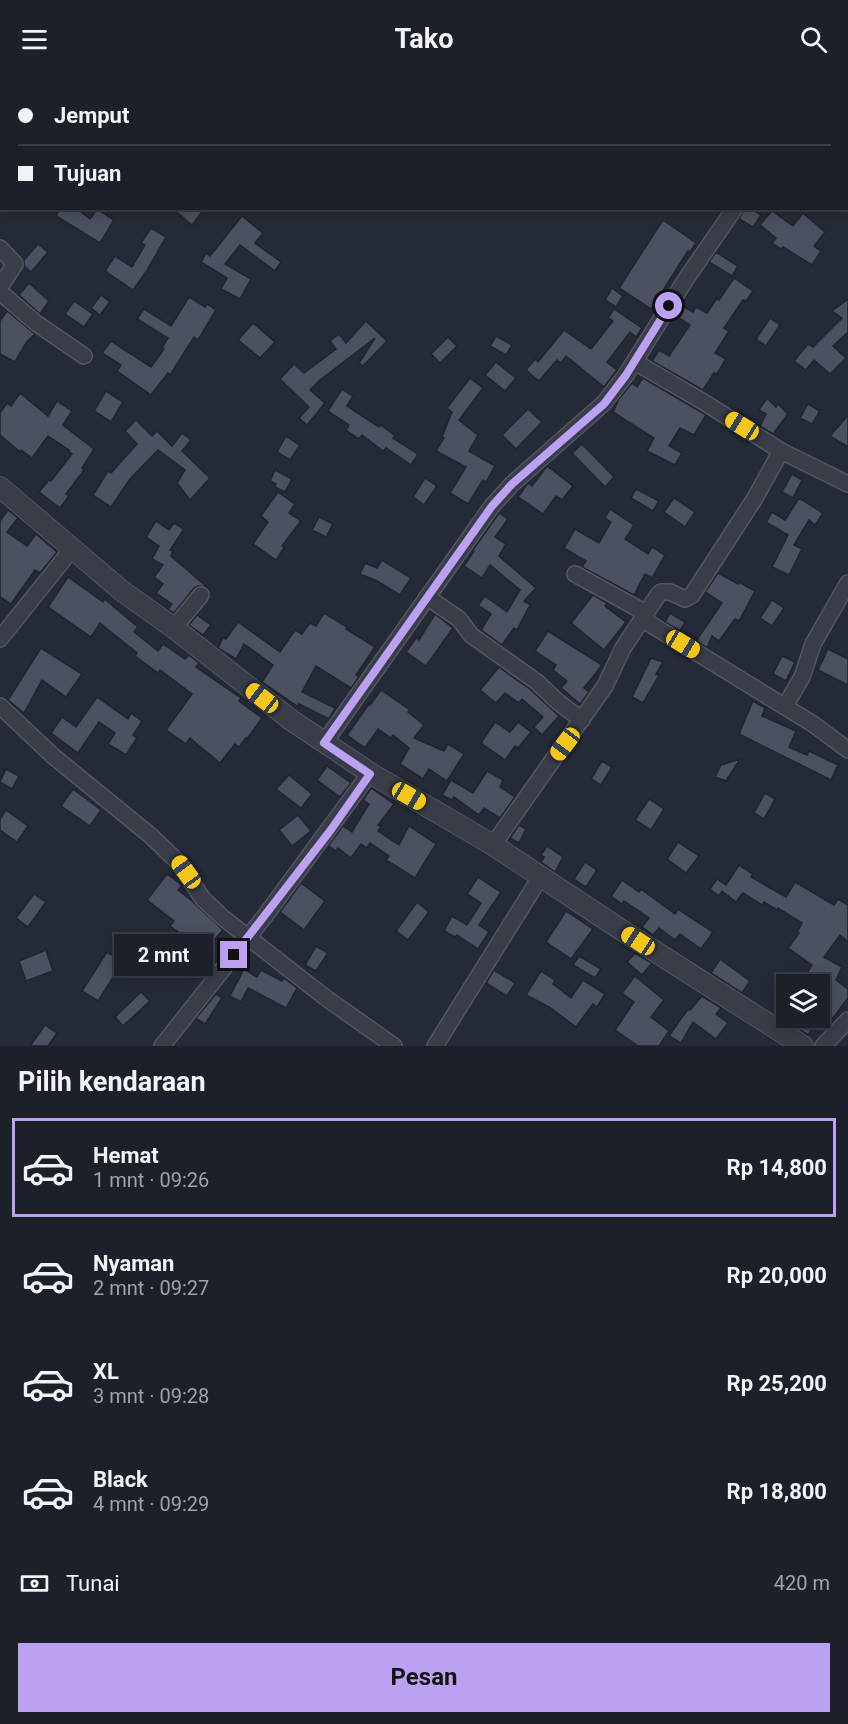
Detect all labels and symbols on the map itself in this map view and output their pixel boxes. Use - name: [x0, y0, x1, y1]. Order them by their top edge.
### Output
- route start: [655, 292, 682, 319]
- car: [722, 409, 762, 443]
- car: [663, 627, 703, 661]
- car: [242, 680, 282, 716]
- car: [547, 724, 583, 764]
- car: [389, 779, 429, 813]
- car: [168, 852, 204, 892]
- car: [618, 924, 658, 958]
- callout: 2 mnt: [114, 934, 213, 976]
- route end: [220, 941, 247, 968]

